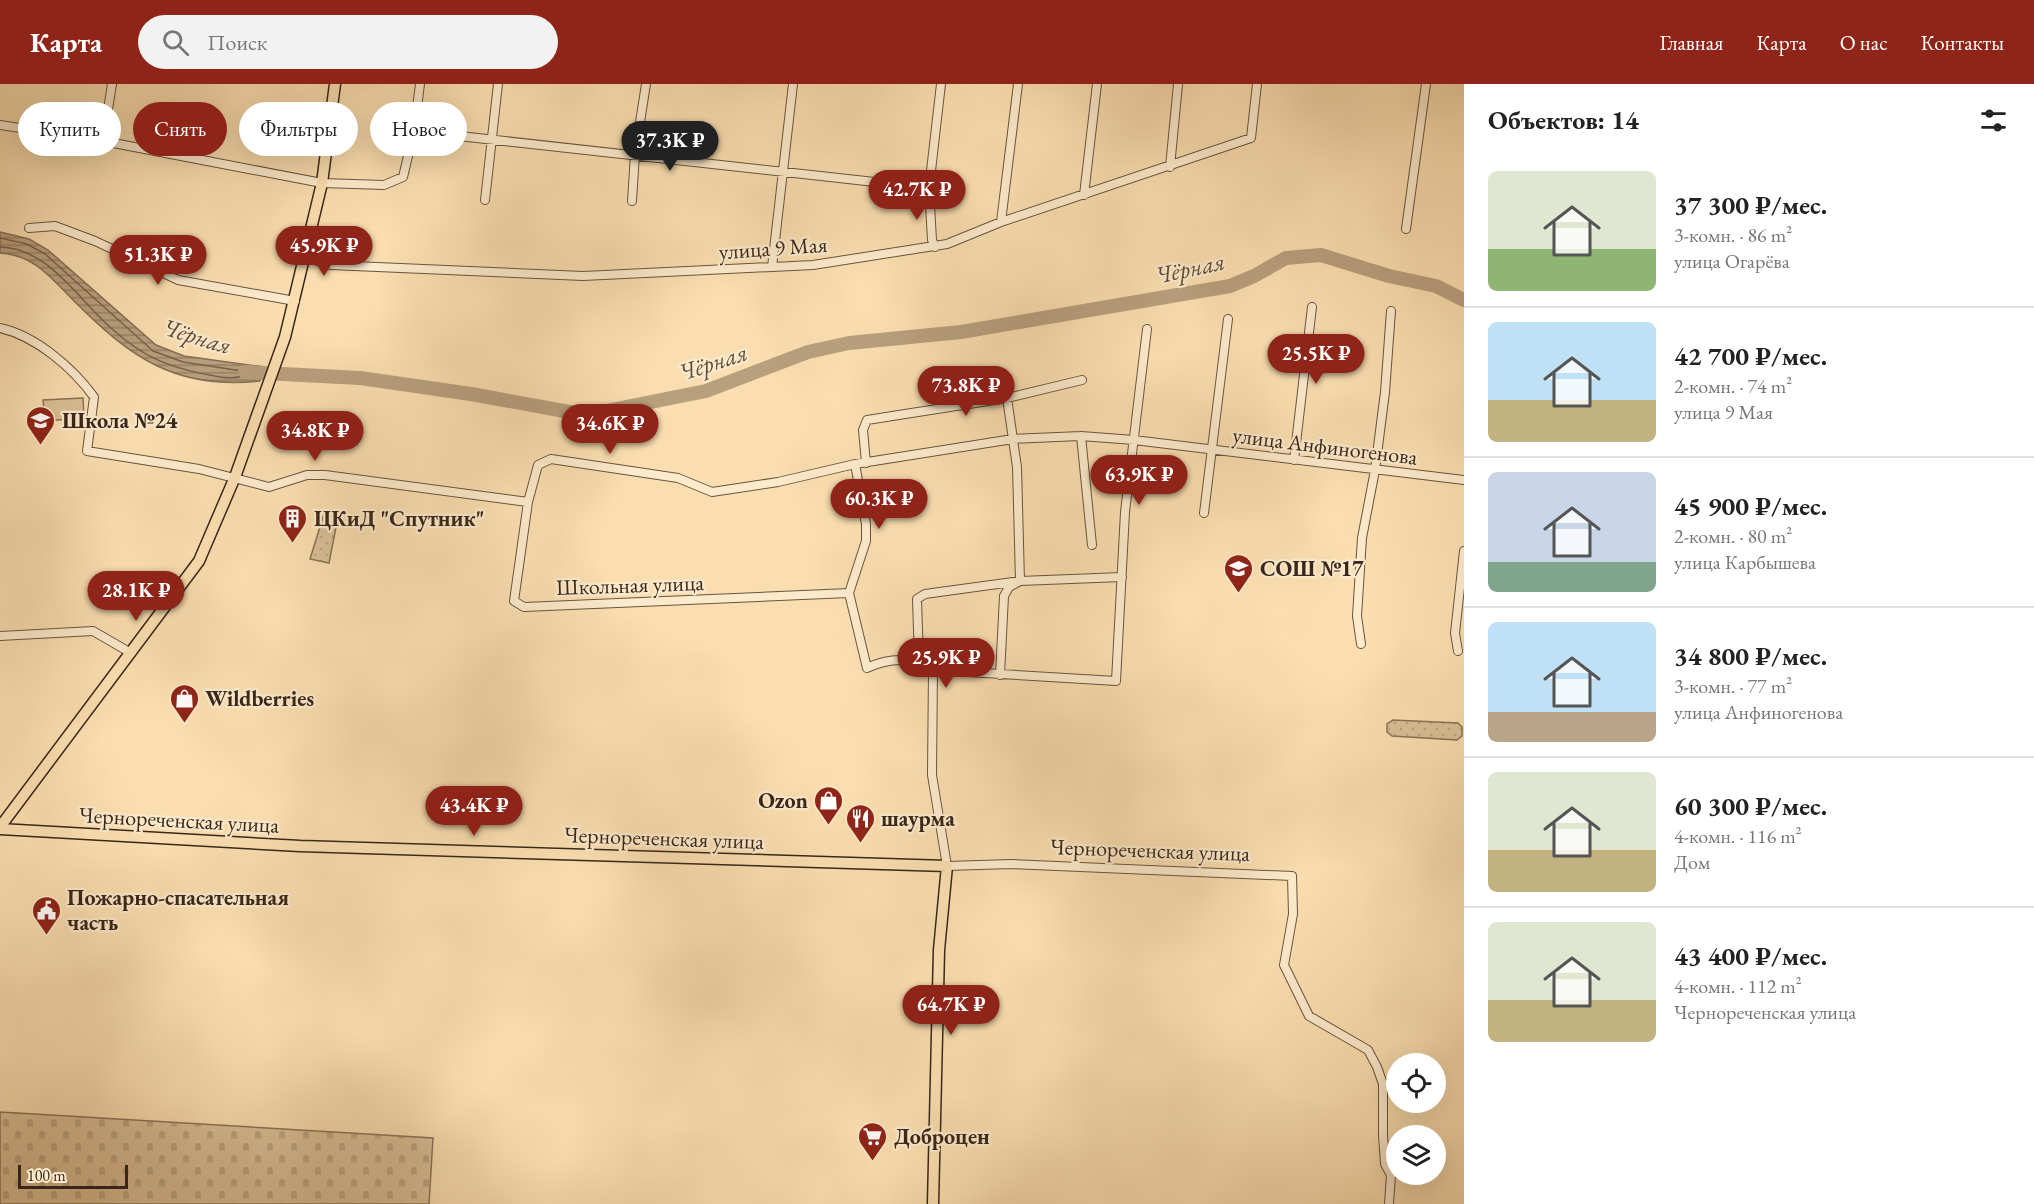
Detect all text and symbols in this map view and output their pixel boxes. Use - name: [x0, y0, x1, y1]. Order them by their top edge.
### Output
- search box: [138, 15, 558, 69]
- text: Карта: [30, 24, 102, 60]
- icon: search: [159, 26, 192, 59]
- text: Поиск: [207, 28, 267, 57]
- text: Главная: [1659, 29, 1723, 56]
- text: Карта: [1756, 29, 1807, 56]
- text: О нас: [1840, 29, 1888, 56]
- text: Контакты: [1921, 29, 2004, 56]
- chip: Купить: [18, 102, 121, 156]
- chip: Снять: [133, 102, 227, 156]
- chip: Фильтры: [239, 102, 358, 156]
- chip: Новое: [370, 102, 467, 156]
- text: Объектов: 14: [1488, 103, 1639, 137]
- icon: filters: [1977, 104, 2010, 137]
- pin: 37.3K ₽: [615, 121, 725, 172]
- text: 37.3K ₽: [636, 127, 704, 153]
- pin: 42.7K ₽: [862, 170, 972, 221]
- text: 42.7K ₽: [883, 176, 951, 202]
- text: 37 300 ₽/мес.: [1674, 188, 1827, 222]
- icon: home: [1536, 195, 1608, 267]
- text: 3-комн. · 86 m²: [1674, 222, 1792, 248]
- pin: 45.9K ₽: [269, 226, 379, 277]
- street label: улица 9 Мая: [718, 230, 828, 266]
- text: 45.9K ₽: [290, 232, 358, 258]
- pin: 51.3K ₽: [103, 235, 213, 286]
- text: 51.3K ₽: [124, 241, 192, 267]
- water label: Чёрная: [1152, 245, 1228, 291]
- text: улица Огарёва: [1674, 248, 1790, 274]
- water label: Чёрная: [159, 311, 235, 361]
- pin: 25.5K ₽: [1261, 334, 1371, 385]
- water label: Чёрная: [675, 336, 751, 388]
- text: 42 700 ₽/мес.: [1674, 339, 1827, 373]
- text: 25.5K ₽: [1282, 340, 1350, 366]
- icon: home: [1536, 346, 1608, 418]
- pin: 73.8K ₽: [911, 366, 1021, 417]
- text: 73.8K ₽: [932, 372, 1000, 398]
- text: 2-комн. · 74 m²: [1674, 373, 1792, 399]
- text: улица 9 Мая: [1674, 399, 1773, 425]
- school or university icon: Школа №24: [25, 404, 57, 446]
- pin: 34.6K ₽: [555, 404, 665, 455]
- place label: Школа №24: [62, 406, 178, 435]
- text: 34.6K ₽: [576, 410, 644, 436]
- pin: 34.8K ₽: [260, 411, 370, 462]
- text: 34.8K ₽: [281, 417, 349, 443]
- street label: улица Анфиногенова: [1231, 420, 1419, 472]
- pin: 63.9K ₽: [1084, 455, 1194, 506]
- text: 63.9K ₽: [1105, 461, 1173, 487]
- pin: 60.3K ₽: [824, 479, 934, 530]
- text: 60.3K ₽: [845, 485, 913, 511]
- text: 45 900 ₽/мес.: [1674, 489, 1827, 523]
- icon: home: [1536, 496, 1608, 568]
- building icon: ЦКиД "Спутник": [277, 502, 309, 544]
- place label: ЦКиД "Спутник": [314, 504, 484, 533]
- text: 2-комн. · 80 m²: [1674, 523, 1792, 549]
- text: улица Карбышева: [1674, 549, 1816, 575]
- school or university icon: СОШ №17: [1223, 552, 1255, 594]
- place label: СОШ №17: [1260, 554, 1364, 583]
- street label: Школьная улица: [555, 568, 705, 602]
- pin: 28.1K ₽: [81, 571, 191, 622]
- text: 28.1K ₽: [102, 577, 170, 603]
- pin: 25.9K ₽: [891, 638, 1001, 689]
- text: 34 800 ₽/мес.: [1674, 639, 1827, 673]
- text: 25.9K ₽: [912, 644, 980, 670]
- icon: home: [1536, 646, 1608, 718]
- text: 3-комн. · 77 m²: [1674, 673, 1792, 699]
- shop icon: Wildberries: [168, 682, 200, 724]
- place label: Wildberries: [205, 684, 314, 713]
- text: улица Анфиногенова: [1674, 699, 1843, 725]
- shop icon: Ozon: [813, 784, 845, 826]
- pin: 43.4K ₽: [419, 786, 529, 837]
- place label: Ozon: [758, 786, 809, 815]
- text: 60 300 ₽/мес.: [1674, 789, 1827, 823]
- text: 43.4K ₽: [440, 792, 508, 818]
- icon: home: [1536, 796, 1608, 868]
- street label: Чернореченская улица: [78, 800, 280, 840]
- restaurant icon: шаурма: [844, 802, 876, 844]
- place label: шаурма: [881, 804, 955, 833]
- street label: Чернореченская улица: [563, 820, 765, 856]
- text: 4-комн. · 116 m²: [1674, 823, 1802, 849]
- street label: Чернореченская улица: [1049, 832, 1251, 868]
- text: Дом: [1674, 849, 1710, 875]
- place label: Пожарно-спасательная часть: [67, 883, 289, 937]
- public building icon: Пожарно-спасательная часть: [30, 894, 62, 936]
- text: 43 400 ₽/мес.: [1674, 939, 1827, 973]
- icon: home: [1536, 946, 1608, 1018]
- text: 4-комн. · 112 m²: [1674, 973, 1802, 999]
- pin: 64.7K ₽: [896, 985, 1006, 1036]
- text: 64.7K ₽: [917, 991, 985, 1017]
- text: Чернореченская улица: [1674, 999, 1856, 1025]
- map controls: [1386, 1053, 1446, 1185]
- button: locate: [1386, 1053, 1446, 1113]
- supermarket icon: Доброцен: [857, 1120, 889, 1162]
- place label: Доброцен: [894, 1122, 990, 1151]
- button: layers: [1386, 1125, 1446, 1185]
- scale bar: [18, 1162, 128, 1190]
- text: 100 m: [27, 1165, 66, 1186]

